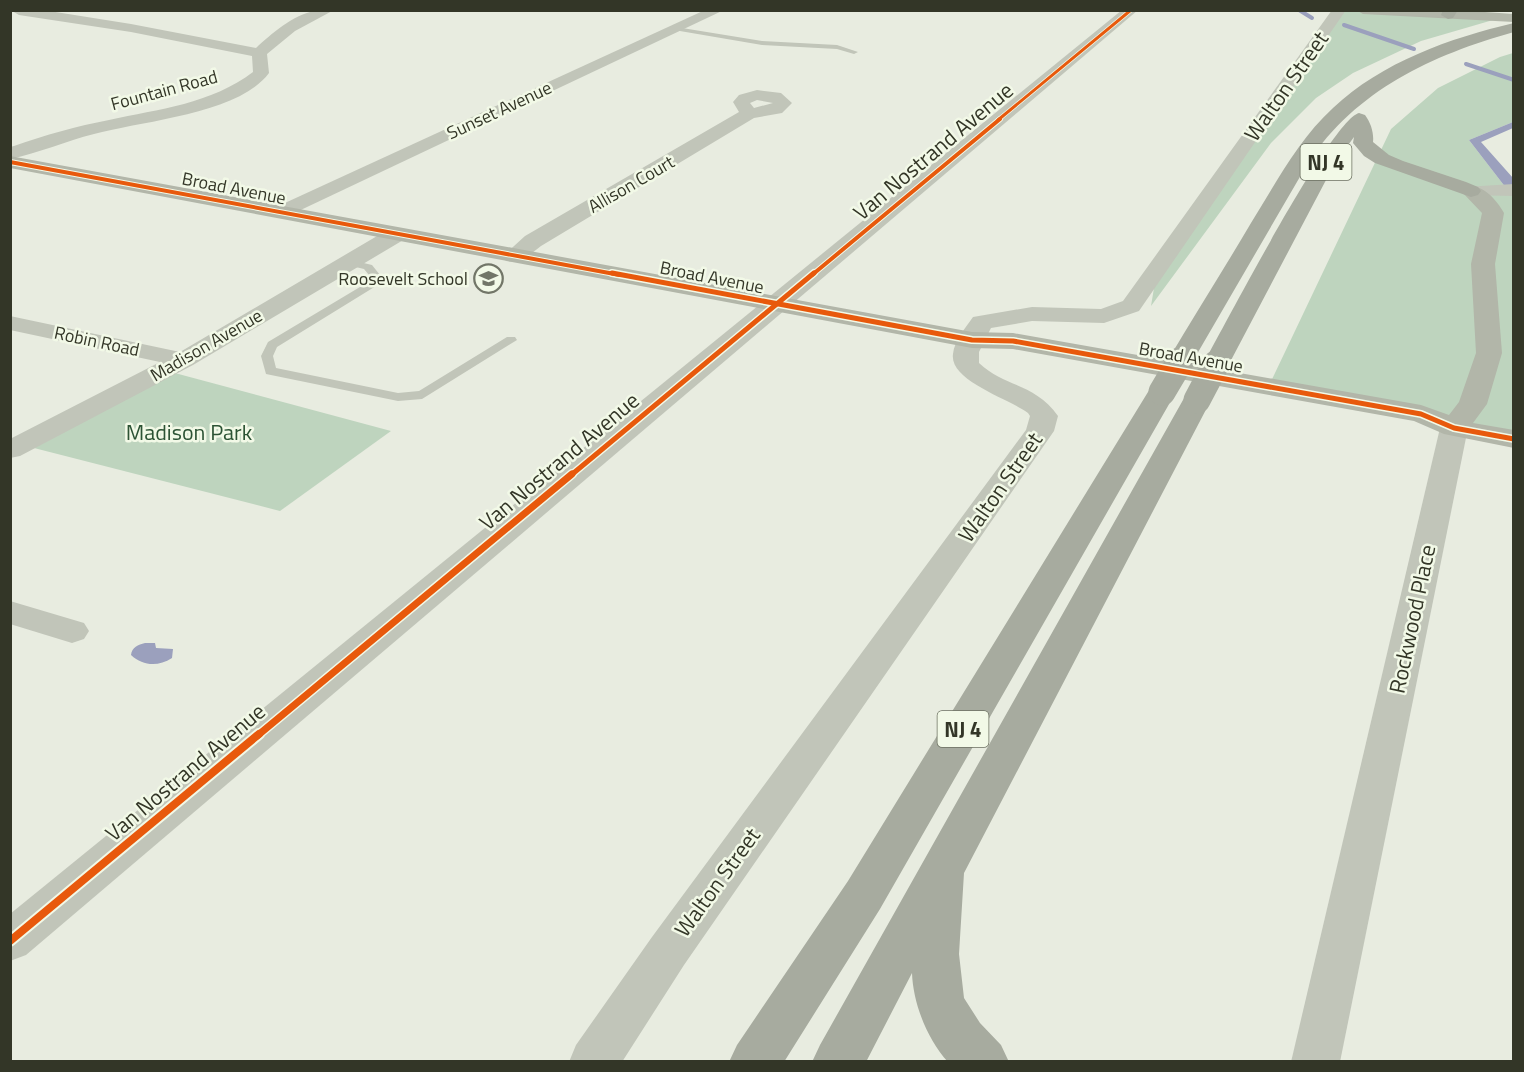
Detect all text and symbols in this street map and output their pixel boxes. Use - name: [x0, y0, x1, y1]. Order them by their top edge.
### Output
- street label: Walton Street: [1235, 24, 1337, 148]
- street label: Fountain Road: [108, 63, 220, 117]
- street label: Sunset Avenue: [442, 74, 556, 146]
- street label: Van Nostrand Avenue: [845, 74, 1021, 228]
- road number: NJ 4: [1300, 144, 1352, 180]
- street label: Allison Court: [583, 148, 680, 220]
- street label: Broad Avenue: [180, 165, 288, 211]
- street label: Broad Avenue: [658, 254, 766, 300]
- school or university icon: Roosevelt School: [473, 262, 505, 294]
- place label: Roosevelt School: [338, 265, 468, 292]
- street label: Madison Avenue: [145, 302, 267, 388]
- street label: Robin Road: [52, 319, 142, 363]
- street label: Broad Avenue: [1137, 335, 1245, 379]
- street label: Van Nostrand Avenue: [471, 384, 647, 538]
- park label: Madison Park: [126, 415, 253, 449]
- street label: Walton Street: [949, 425, 1051, 549]
- street label: Rockwood Place: [1380, 542, 1444, 696]
- street label: Van Nostrand Avenue: [97, 695, 273, 849]
- road number: NJ 4: [938, 711, 988, 747]
- street label: Walton Street: [666, 820, 769, 944]

